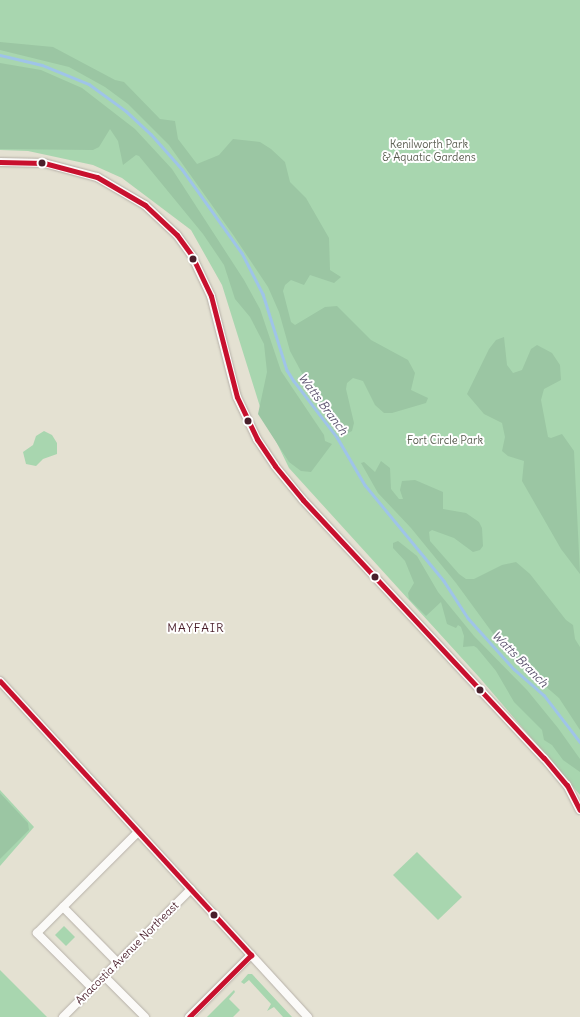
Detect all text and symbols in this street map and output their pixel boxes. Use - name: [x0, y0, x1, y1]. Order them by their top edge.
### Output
- park label: Kenilworth Park & Aquatic Gardens: [382, 138, 476, 164]
- unlabelled marker: [37, 158, 47, 168]
- unlabelled marker: [188, 254, 198, 264]
- water label: Watts Branch: [295, 370, 351, 438]
- unlabelled marker: [243, 416, 253, 426]
- park label: Fort Circle Park: [407, 433, 483, 447]
- unlabelled marker: [370, 572, 380, 582]
- district label: MAYFAIR: [167, 621, 225, 635]
- water label: Watts Branch: [489, 628, 551, 690]
- unlabelled marker: [475, 685, 485, 695]
- street label: Anacostia Avenue Northeast: [73, 899, 181, 1007]
- unlabelled marker: [209, 910, 219, 920]

